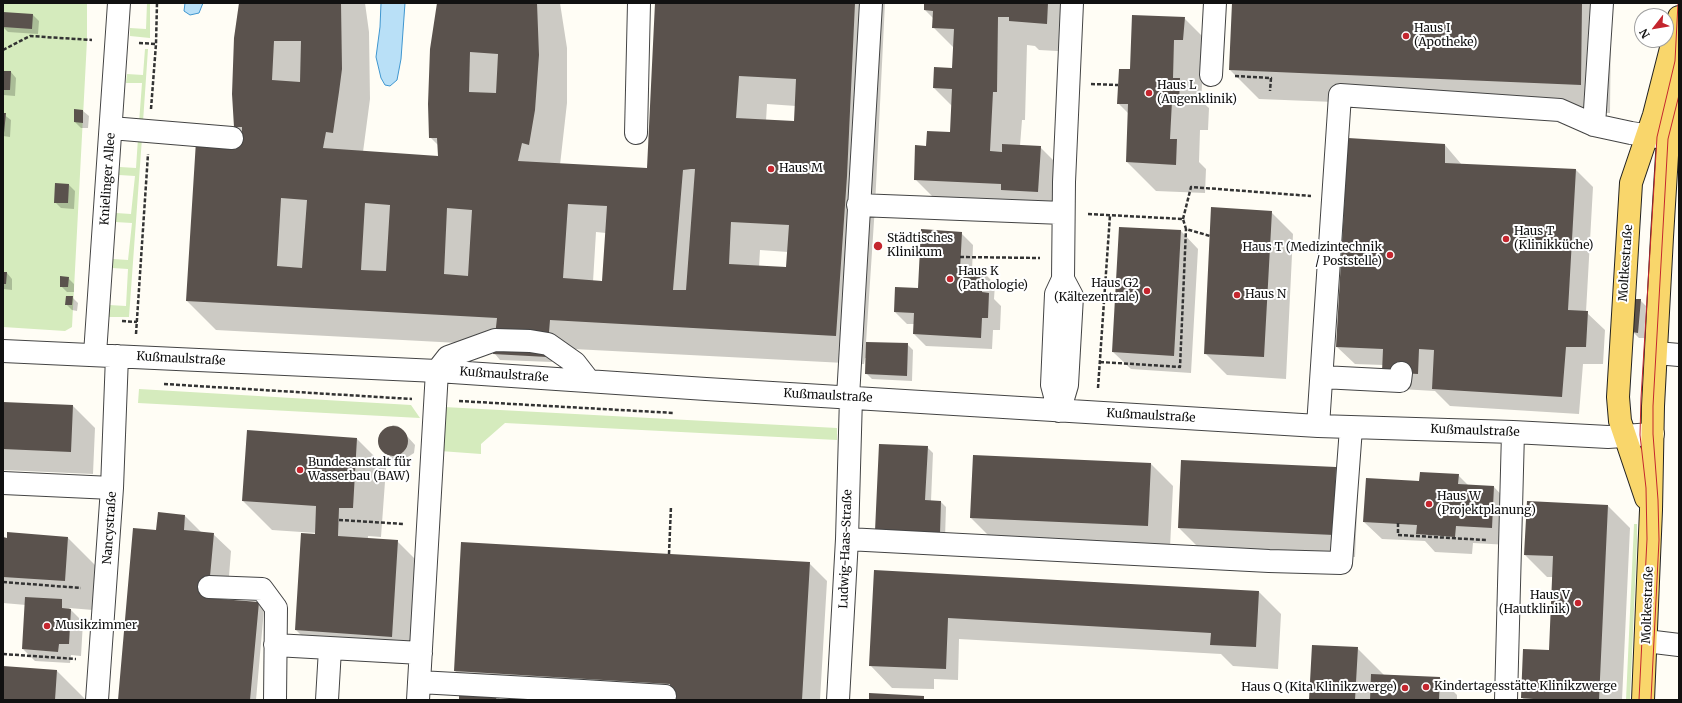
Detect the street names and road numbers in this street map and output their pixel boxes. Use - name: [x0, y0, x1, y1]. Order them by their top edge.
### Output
- street label: Knielinger Allee: [98, 132, 118, 226]
- street label: Moltkestraße: [1616, 224, 1636, 302]
- street label: Kußmaulstraße: [136, 349, 226, 369]
- street label: Kußmaulstraße: [459, 365, 549, 385]
- street label: Kußmaulstraße: [783, 386, 873, 406]
- street label: Kußmaulstraße: [1106, 406, 1196, 426]
- street label: Kußmaulstraße: [1430, 422, 1520, 440]
- street label: Ludwig-Haas-Straße: [837, 489, 855, 609]
- street label: Nancystraße: [100, 491, 120, 565]
- street label: Moltkestraße: [1639, 566, 1657, 644]

